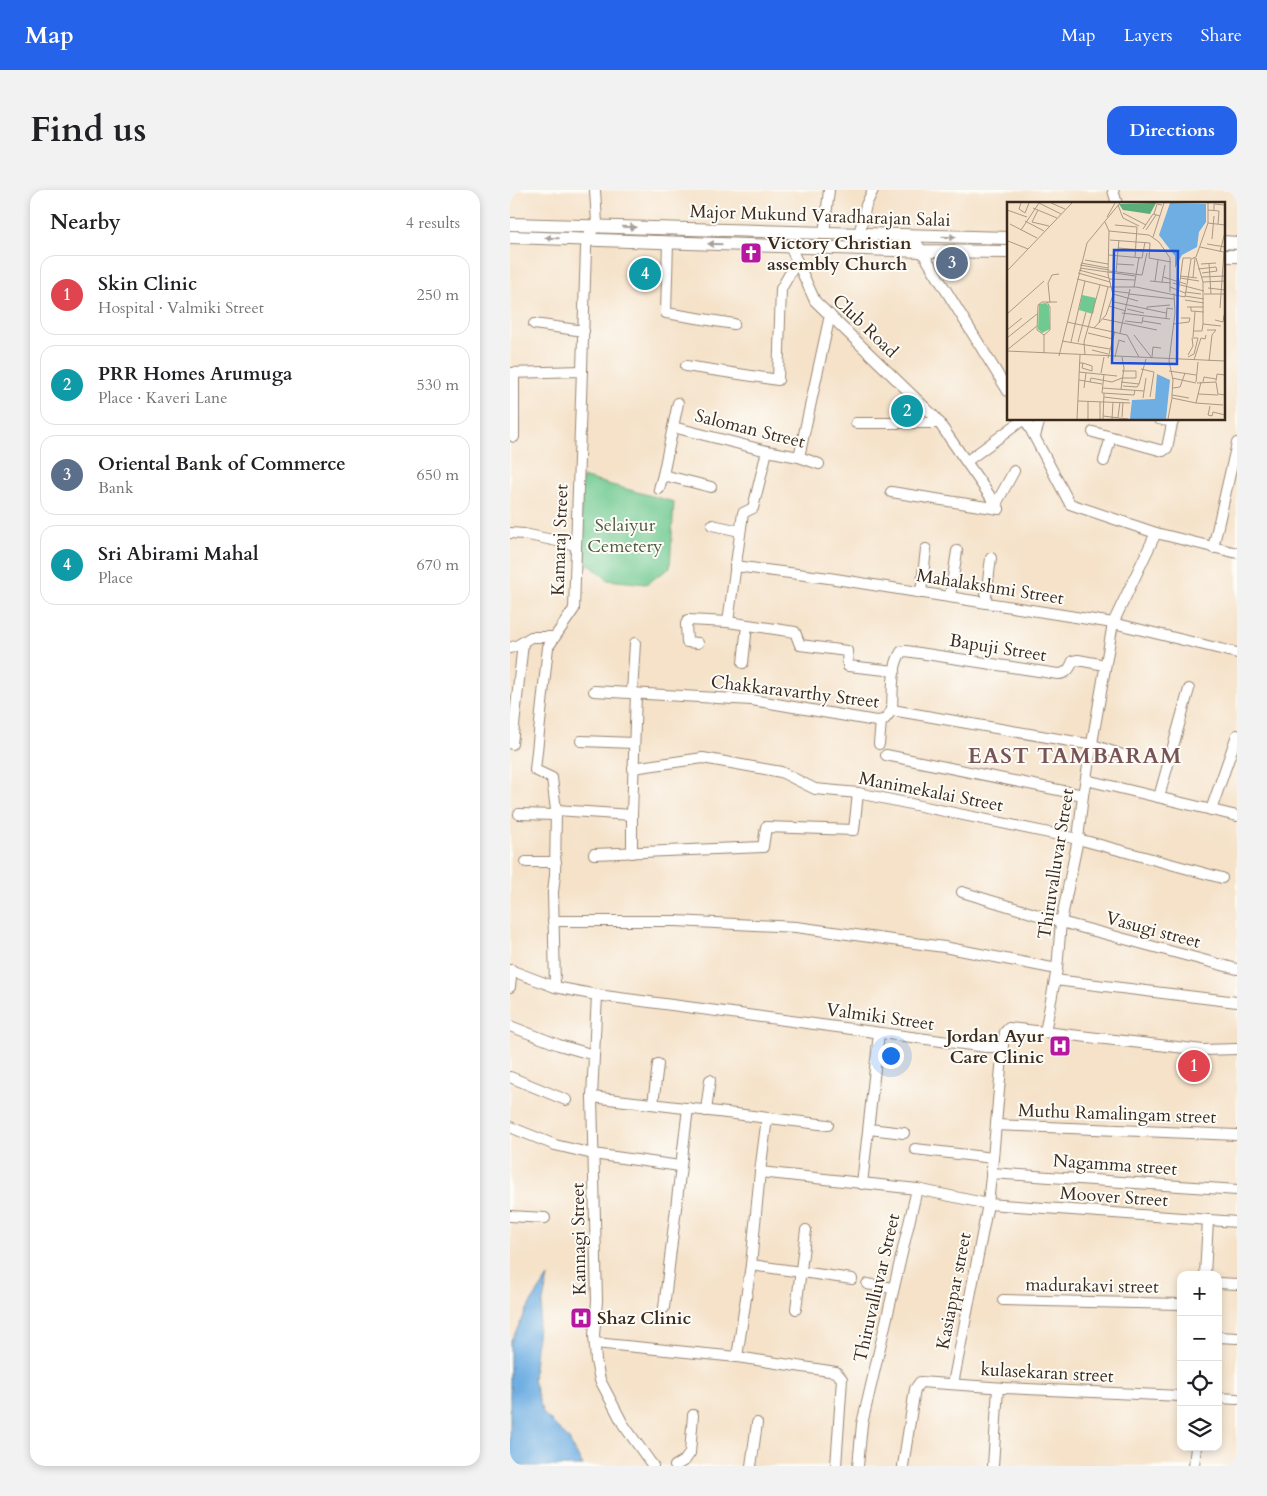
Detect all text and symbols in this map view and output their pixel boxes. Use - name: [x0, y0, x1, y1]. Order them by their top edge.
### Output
- text: Map: [25, 19, 74, 52]
- text: Map: [1061, 23, 1096, 48]
- text: Layers: [1124, 23, 1173, 48]
- text: Share: [1201, 23, 1242, 48]
- text: Find us: [30, 106, 146, 154]
- button: Directions: [1107, 106, 1237, 155]
- street label: Major Mukund Varadharajan Salai: [689, 199, 951, 233]
- inset map: [1007, 202, 1224, 420]
- text: Nearby: [50, 208, 121, 237]
- text: 4 results: [406, 212, 460, 234]
- one-way arrow: [621, 224, 637, 232]
- place label: Victory Christian assembly Church: [767, 231, 912, 277]
- one-way arrow: [544, 234, 560, 242]
- one-way arrow: [941, 234, 957, 242]
- one-way arrow: [706, 239, 722, 247]
- church icon: Victory Christian assembly Church: [739, 241, 763, 265]
- pin: 3: [936, 244, 968, 282]
- pin: 4: [629, 255, 661, 293]
- text: Skin Clinic: [98, 271, 197, 297]
- text: 1: [63, 284, 71, 306]
- text: 250 m: [417, 284, 459, 306]
- street label: Club Road: [827, 288, 904, 364]
- text: Hospital · Valmiki Street: [98, 297, 264, 319]
- text: PRR Homes Arumuga: [98, 361, 292, 387]
- text: 2: [63, 374, 71, 396]
- text: 530 m: [417, 374, 459, 396]
- text: Place · Kaveri Lane: [98, 387, 227, 409]
- pin: 2: [891, 392, 923, 430]
- street label: Saloman Street: [692, 403, 808, 455]
- text: Oriental Bank of Commerce: [98, 451, 346, 477]
- text: 3: [63, 464, 71, 486]
- text: 650 m: [417, 464, 459, 486]
- text: Bank: [98, 477, 133, 499]
- street label: Kamaraj Street: [546, 483, 574, 596]
- park label: Selaiyur Cemetery: [587, 513, 663, 559]
- text: Sri Abirami Mahal: [98, 541, 259, 567]
- text: 4: [63, 554, 71, 576]
- text: 670 m: [417, 554, 459, 576]
- street label: Mahalakshmi Street: [915, 563, 1066, 611]
- text: Place: [98, 567, 133, 589]
- street label: Bapuji Street: [948, 628, 1049, 668]
- street label: Chakkaravarthy Street: [709, 669, 881, 715]
- district label: EAST TAMBARAM: [968, 741, 1182, 771]
- street label: Manimekalai Street: [857, 766, 1006, 818]
- street label: Thiruvalluvar Street: [1032, 787, 1080, 941]
- street label: Vasugi street: [1103, 905, 1203, 955]
- street label: Valmiki Street: [824, 997, 936, 1037]
- place label: Jordan Ayur Care Clinic: [943, 1024, 1045, 1070]
- hospital icon: Jordan Ayur Care Clinic: [1048, 1034, 1072, 1058]
- your location: [878, 1043, 904, 1069]
- pin: 1: [1178, 1047, 1210, 1085]
- street label: Muthu Ramalingam street: [1017, 1098, 1217, 1130]
- street label: Nagamma street: [1052, 1148, 1178, 1182]
- street label: Moover Street: [1059, 1181, 1169, 1213]
- street label: Kannagi Street: [566, 1182, 592, 1296]
- street label: Thiruvalluvar Street: [848, 1211, 906, 1365]
- street label: Kasiappar street: [930, 1230, 978, 1352]
- map controls: [1177, 1271, 1222, 1451]
- button: +: [1177, 1271, 1222, 1316]
- street label: madurakavi street: [1025, 1272, 1159, 1300]
- hospital icon: Shaz Clinic: [569, 1306, 593, 1330]
- place label: Shaz Clinic: [597, 1306, 692, 1331]
- button: −: [1177, 1316, 1222, 1361]
- street label: kulasekaran street: [980, 1357, 1114, 1389]
- button: locate: [1177, 1361, 1222, 1406]
- button: layers: [1177, 1406, 1222, 1451]

